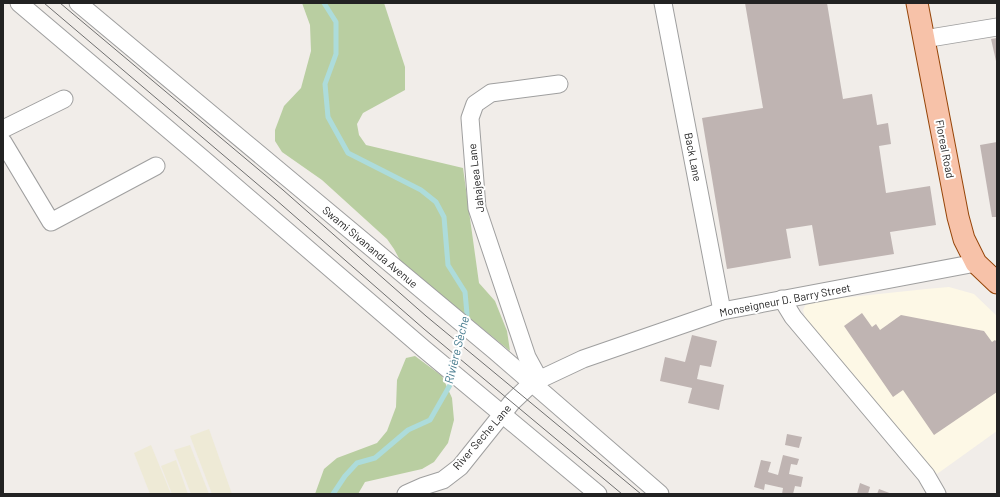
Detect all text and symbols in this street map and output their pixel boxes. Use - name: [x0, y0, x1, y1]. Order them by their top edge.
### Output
- street label: Floreal Road: [933, 119, 958, 179]
- street label: Back Lane: [682, 131, 705, 183]
- street label: Jahajeea Lane: [465, 143, 486, 213]
- street label: Swami Sivananda Avenue: [320, 203, 421, 290]
- street label: Monseigneur D. Barry Street: [718, 280, 852, 319]
- water label: Rivière Sèche: [441, 315, 471, 385]
- street label: River Seche Lane: [450, 401, 514, 472]

